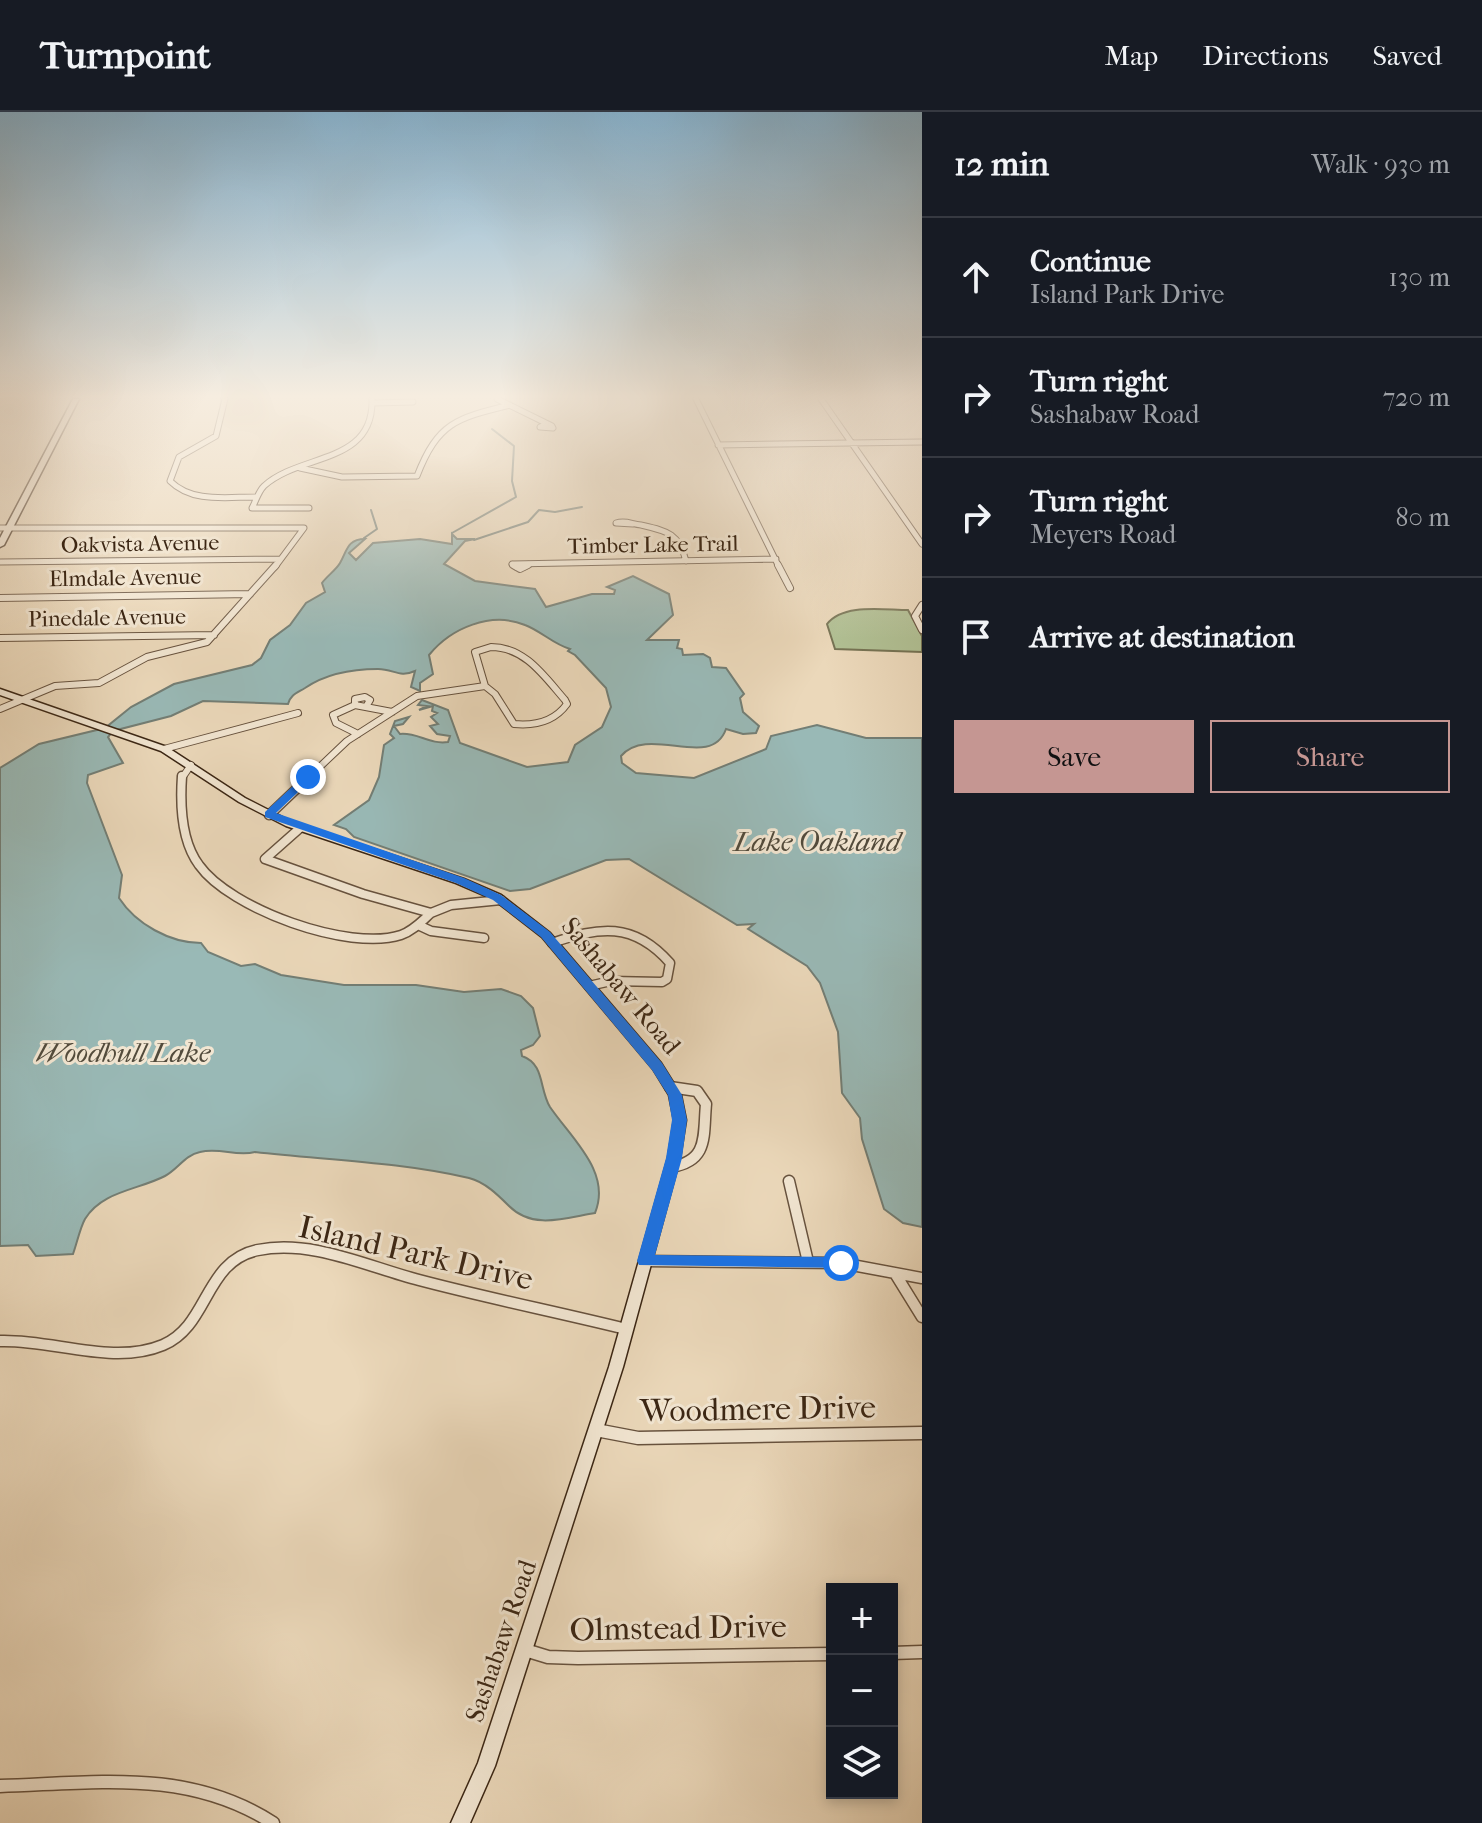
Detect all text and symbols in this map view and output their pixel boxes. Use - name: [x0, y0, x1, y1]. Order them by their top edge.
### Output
- text: Turnpoint: [40, 33, 211, 78]
- text: Map: [1105, 39, 1158, 72]
- text: Directions: [1202, 39, 1329, 72]
- text: Saved: [1373, 39, 1442, 72]
- text: 12 min: [954, 144, 1049, 184]
- text: Walk · 930 m: [1311, 149, 1450, 180]
- text: Continue: [1030, 244, 1151, 279]
- icon: ahead: [954, 255, 998, 299]
- text: 130 m: [1389, 262, 1450, 293]
- text: Island Park Drive: [1030, 279, 1224, 310]
- text: Turn right: [1030, 364, 1168, 399]
- icon: right: [954, 375, 998, 419]
- text: 720 m: [1383, 382, 1450, 413]
- text: Sashabaw Road: [1030, 399, 1200, 430]
- text: Turn right: [1030, 484, 1168, 519]
- icon: right: [954, 495, 998, 539]
- text: 80 m: [1395, 502, 1450, 533]
- text: Meyers Road: [1030, 519, 1176, 550]
- street label: Oakvista Avenue: [61, 530, 220, 558]
- street label: Timber Lake Trail: [567, 531, 739, 559]
- street label: Elmdale Avenue: [49, 564, 202, 592]
- street label: Pinedale Avenue: [28, 604, 186, 632]
- icon: arrive: [954, 615, 998, 659]
- text: Arrive at destination: [1030, 620, 1295, 655]
- button: Save: [954, 720, 1194, 793]
- button: Share: [1210, 720, 1450, 793]
- route end: [290, 759, 326, 795]
- water label: Lake Oakland: [732, 825, 904, 858]
- street label: Sashabaw Road: [555, 911, 688, 1062]
- water label: Woodhull Lake: [36, 1036, 211, 1069]
- street label: Island Park Drive: [295, 1208, 537, 1298]
- route start: [823, 1245, 859, 1281]
- street label: Woodmere Drive: [639, 1388, 876, 1430]
- street label: Sashabaw Road: [459, 1555, 544, 1726]
- map controls: [826, 1583, 898, 1799]
- button: +: [826, 1583, 898, 1655]
- street label: Olmstead Drive: [569, 1608, 787, 1648]
- button: −: [826, 1655, 898, 1727]
- button: layers: [826, 1727, 898, 1799]

